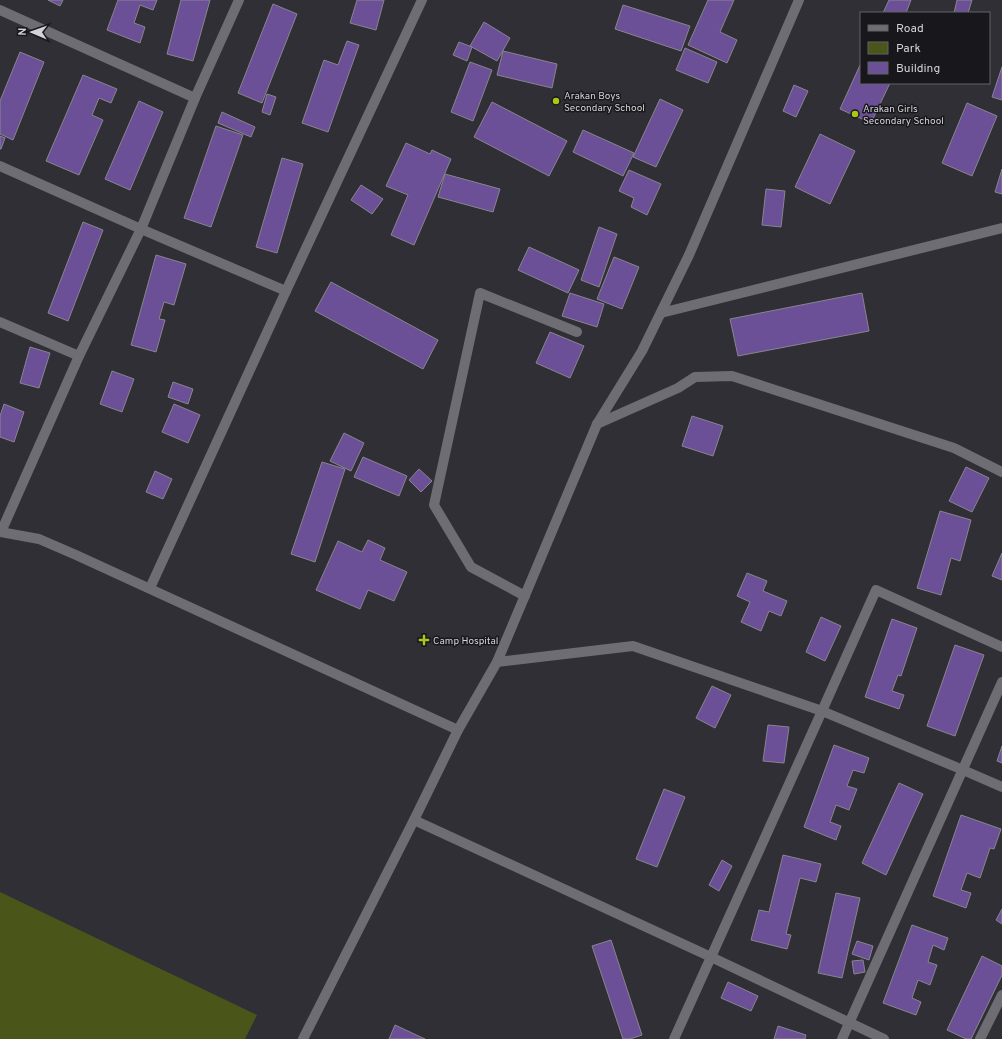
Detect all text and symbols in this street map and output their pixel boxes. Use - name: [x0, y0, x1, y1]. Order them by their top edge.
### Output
- north arrow: [12, 12, 52, 52]
- legend: [860, 12, 990, 84]
- text: Road: [896, 21, 924, 37]
- text: N: [16, 27, 30, 36]
- text: Park: [896, 41, 921, 57]
- text: Building: [896, 61, 940, 77]
- place label: Arakan Boys Secondary School: [564, 90, 645, 115]
- marker: Arakan Boys Secondary School: [551, 96, 561, 106]
- place label: Arakan Girls Secondary School: [863, 103, 944, 128]
- marker: Arakan Girls Secondary School: [850, 109, 860, 119]
- marker: Camp Hospital: [418, 634, 430, 646]
- place label: Camp Hospital: [433, 635, 498, 648]

